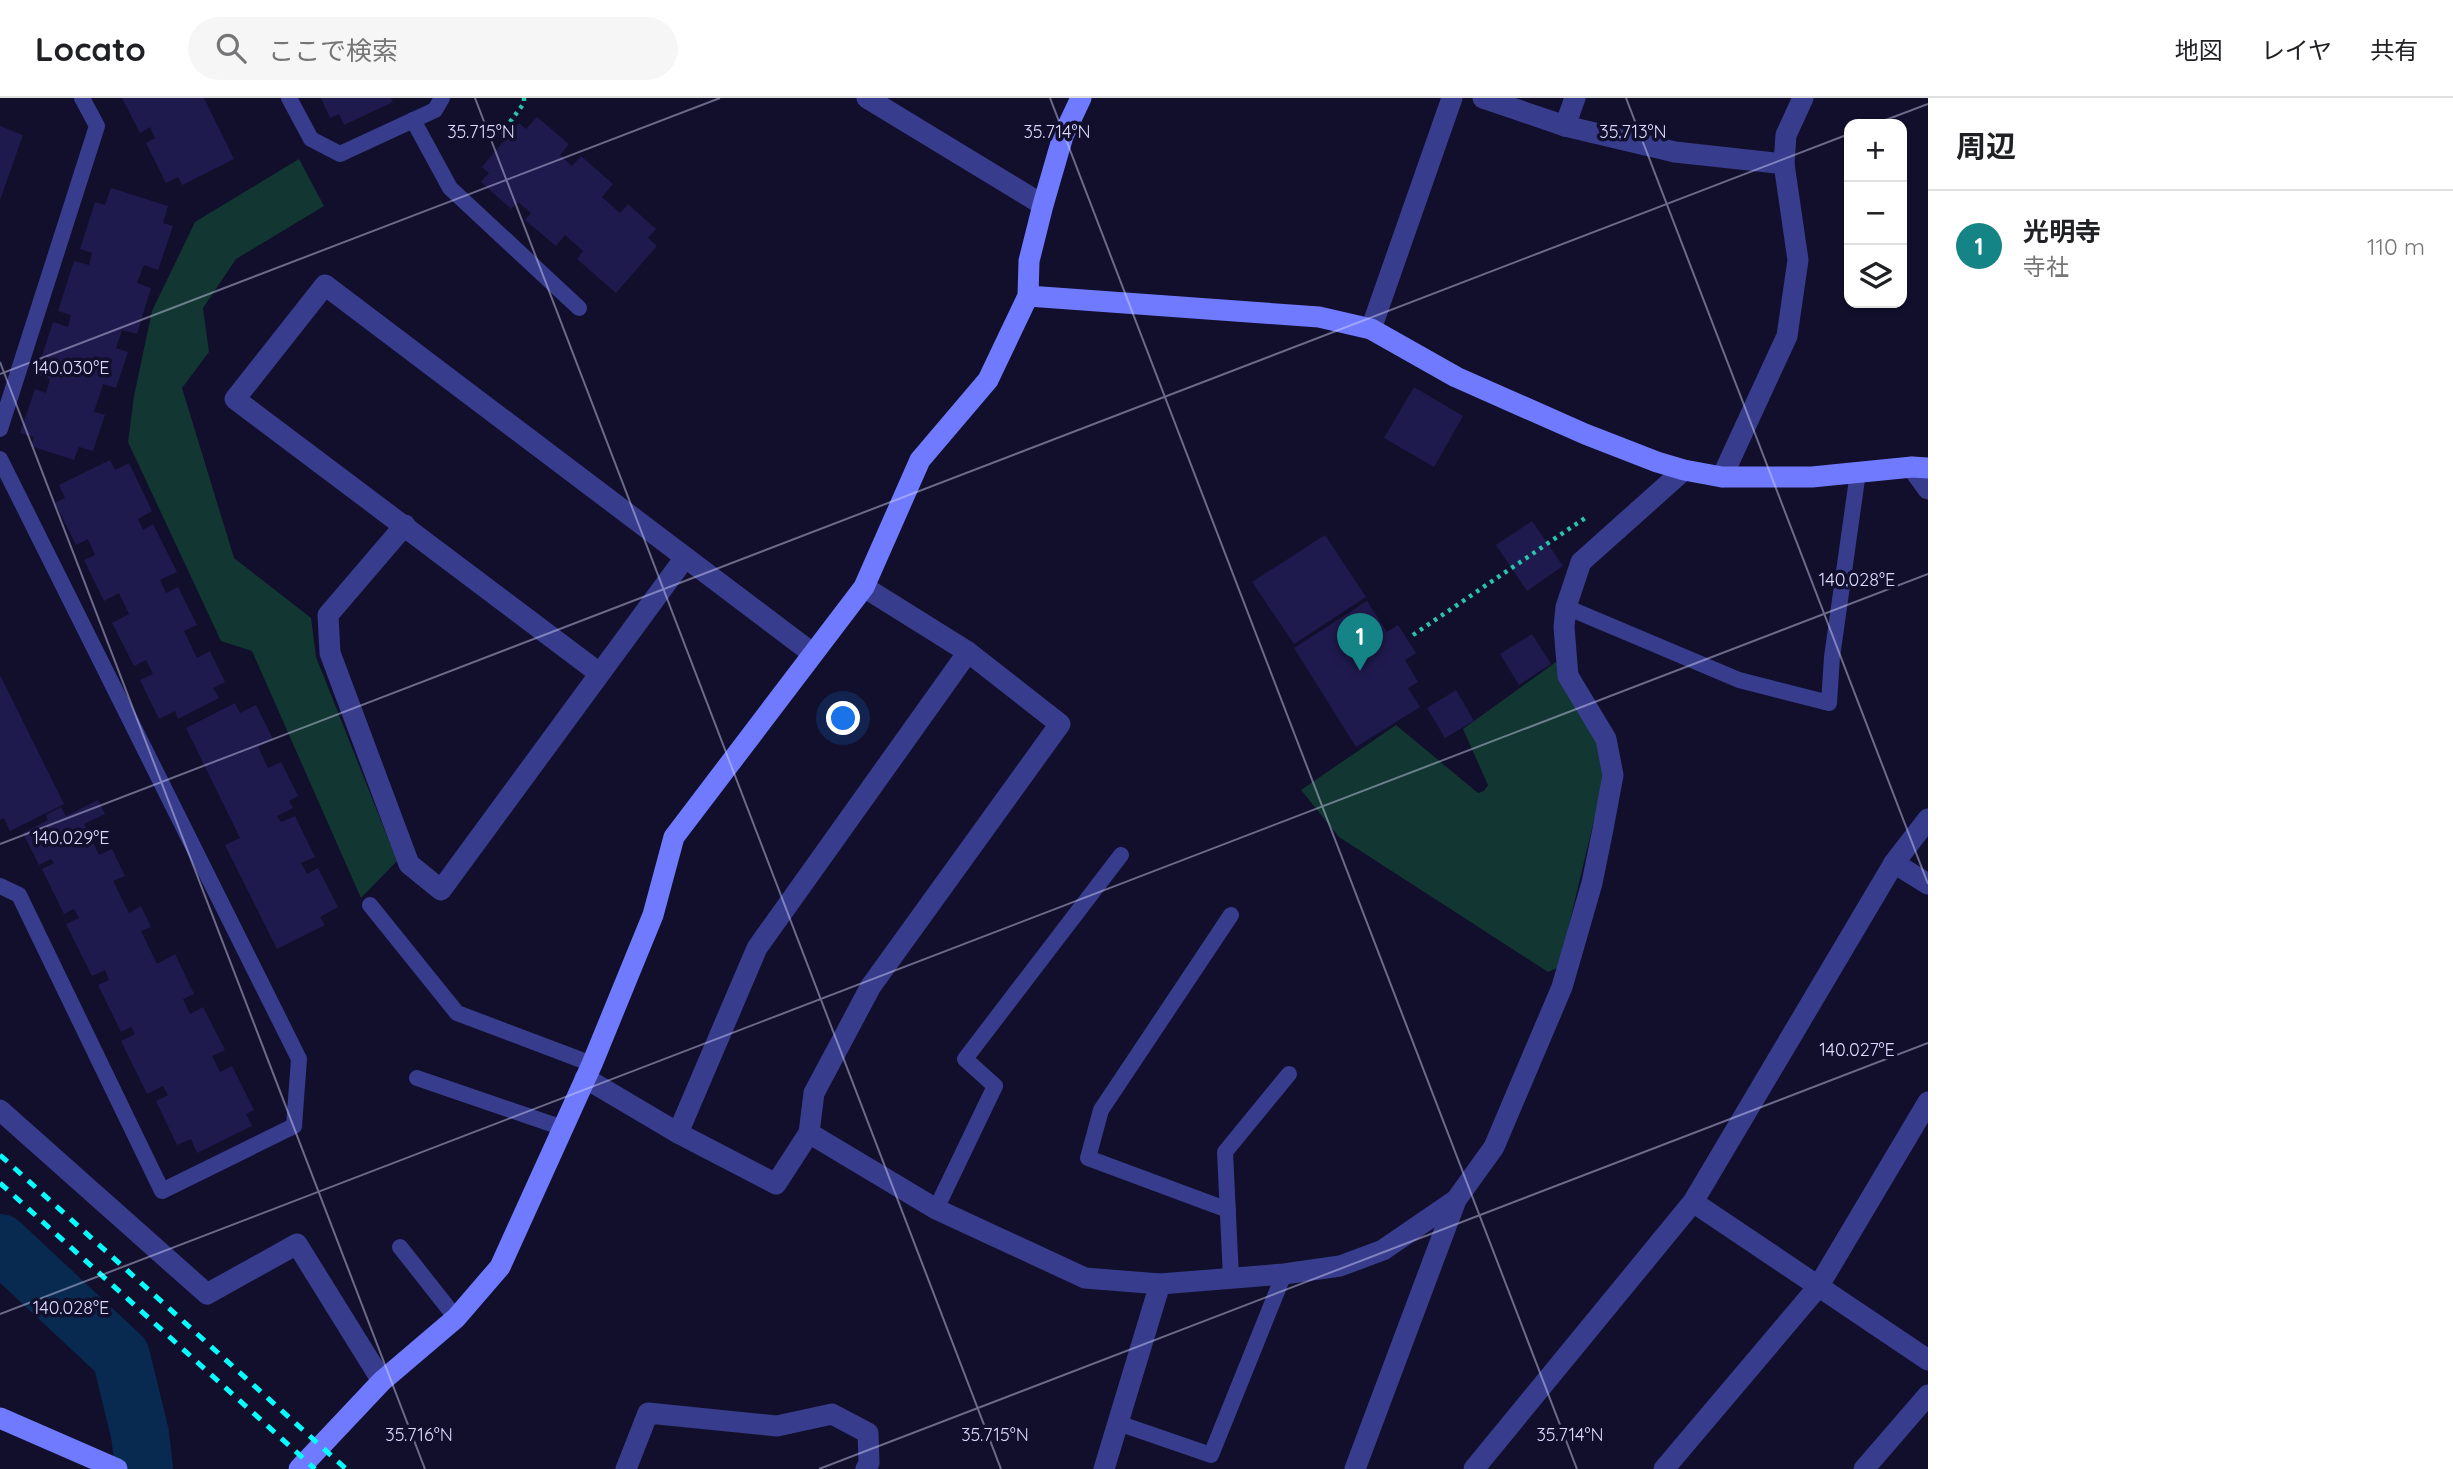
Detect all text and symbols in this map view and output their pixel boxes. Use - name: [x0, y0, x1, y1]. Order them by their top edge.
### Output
- search box: [188, 17, 678, 80]
- text: Locato: [35, 28, 146, 69]
- icon: search: [212, 29, 250, 67]
- text: ここで検索: [268, 34, 398, 67]
- text: 地図: [2175, 35, 2223, 65]
- text: レイヤ: [2261, 35, 2332, 65]
- text: 共有: [2370, 35, 2418, 65]
- map controls: [1844, 119, 1907, 308]
- button: +: [1844, 119, 1907, 182]
- text: 35.715°N: [447, 120, 515, 143]
- text: 35.714°N: [1023, 120, 1091, 143]
- text: 35.713°N: [1599, 120, 1667, 143]
- text: 周辺: [1956, 127, 2016, 165]
- button: −: [1844, 182, 1907, 245]
- text: 光明寺: [2023, 215, 2101, 248]
- text: 1: [1975, 232, 1983, 261]
- text: 110 m: [2367, 232, 2425, 261]
- button: layers: [1844, 245, 1907, 308]
- text: 寺社: [2023, 252, 2069, 281]
- text: 140.030°E: [33, 356, 109, 379]
- text: 140.028°E: [1819, 568, 1895, 591]
- pin: 1: [1337, 613, 1383, 671]
- your location: [826, 701, 860, 735]
- text: 140.029°E: [33, 826, 109, 849]
- text: 140.027°E: [1819, 1038, 1895, 1061]
- text: 140.028°E: [33, 1296, 109, 1319]
- text: 35.716°N: [385, 1423, 453, 1446]
- text: 35.715°N: [961, 1423, 1029, 1446]
- text: 35.714°N: [1536, 1423, 1604, 1446]

